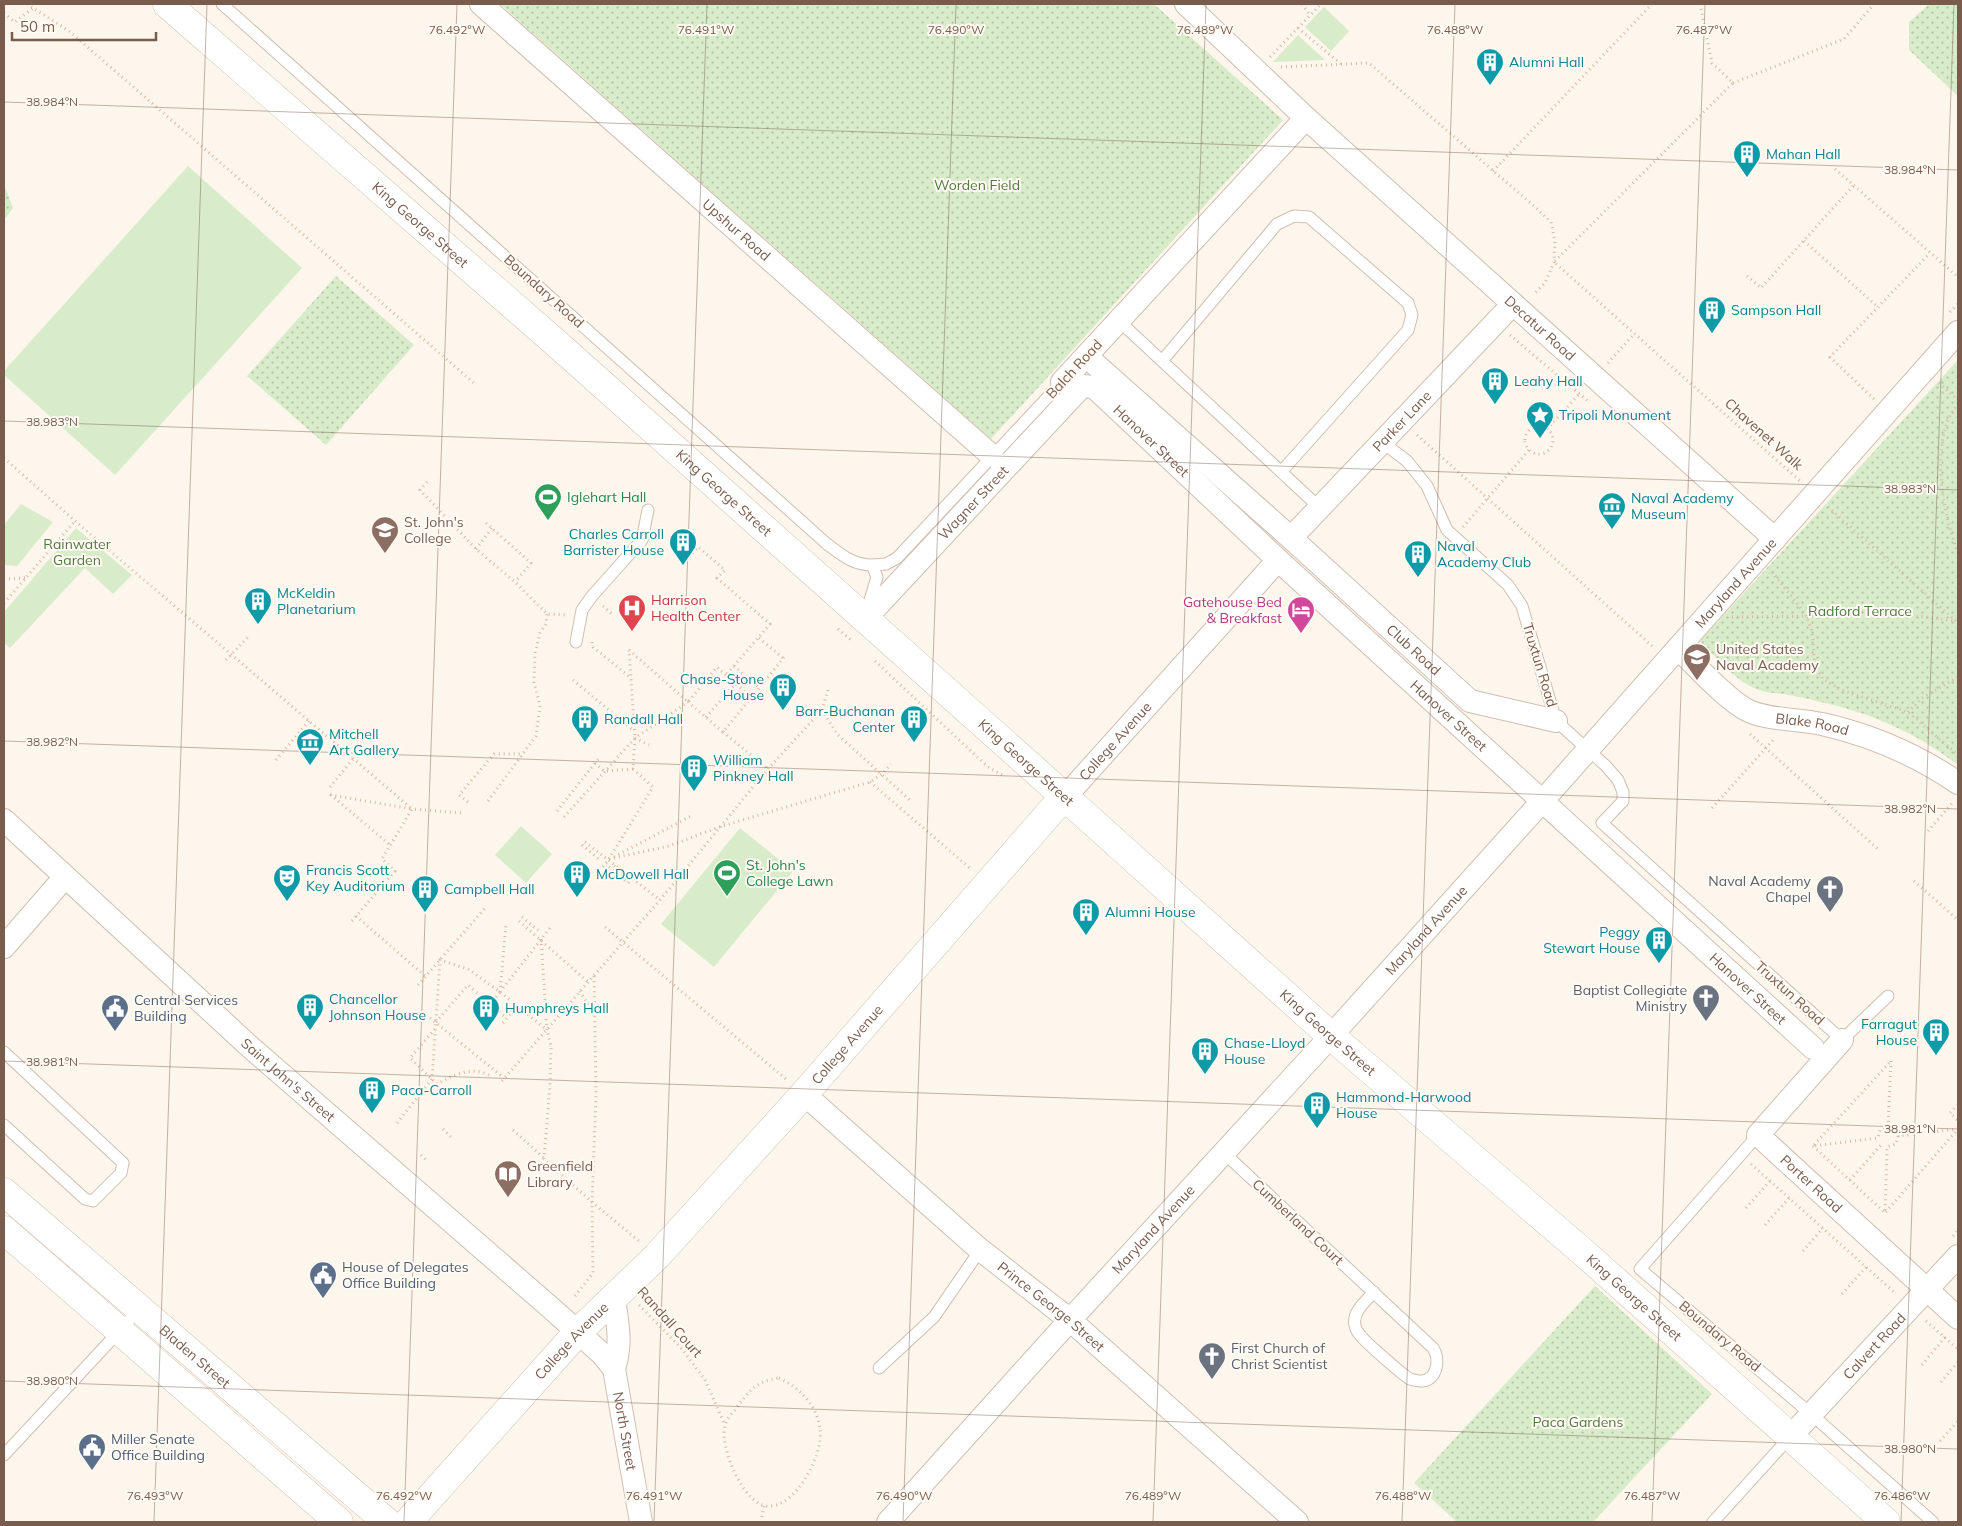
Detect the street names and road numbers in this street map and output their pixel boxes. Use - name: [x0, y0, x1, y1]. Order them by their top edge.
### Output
- street label: King George Street: [368, 178, 472, 272]
- street label: Upshur Road: [699, 195, 774, 265]
- street label: Boundary Road: [500, 250, 588, 332]
- street label: Decatur Road: [1501, 291, 1579, 365]
- street label: Balch Road: [1042, 336, 1106, 402]
- street label: Parker Lane: [1369, 387, 1435, 456]
- street label: Chavenet Walk: [1721, 394, 1807, 474]
- street label: Hanover Street: [1109, 401, 1193, 481]
- street label: King George Street: [672, 445, 775, 540]
- street label: Wagner Street: [934, 462, 1012, 544]
- street label: Maryland Avenue: [1691, 534, 1780, 632]
- street label: Club Road: [1383, 620, 1445, 679]
- street label: Truxtun Road: [1519, 621, 1561, 709]
- street label: Hanover Street: [1406, 676, 1491, 755]
- street label: College Avenue: [1075, 698, 1155, 784]
- street label: Blake Road: [1775, 709, 1851, 740]
- street label: King George Street: [975, 715, 1078, 810]
- street label: Maryland Avenue: [1381, 882, 1471, 979]
- street label: Hanover Street: [1706, 949, 1790, 1028]
- street label: Truxtun Road: [1752, 957, 1828, 1029]
- street label: King George Street: [1276, 985, 1380, 1080]
- street label: College Avenue: [808, 1001, 887, 1088]
- street label: Saint John's Street: [237, 1034, 339, 1126]
- street label: Porter Road: [1776, 1151, 1846, 1217]
- street label: Cumberland Court: [1249, 1175, 1347, 1269]
- street label: Maryland Avenue: [1108, 1181, 1199, 1277]
- street label: King George Street: [1583, 1250, 1686, 1345]
- street label: Prince George Street: [994, 1258, 1108, 1356]
- street label: Randall Court: [634, 1283, 706, 1361]
- street label: Boundary Road: [1675, 1296, 1765, 1376]
- street label: College Avenue: [531, 1298, 612, 1383]
- street label: Calvert Road: [1839, 1309, 1910, 1383]
- street label: Bladen Street: [156, 1321, 234, 1392]
- street label: North Street: [609, 1390, 641, 1472]

